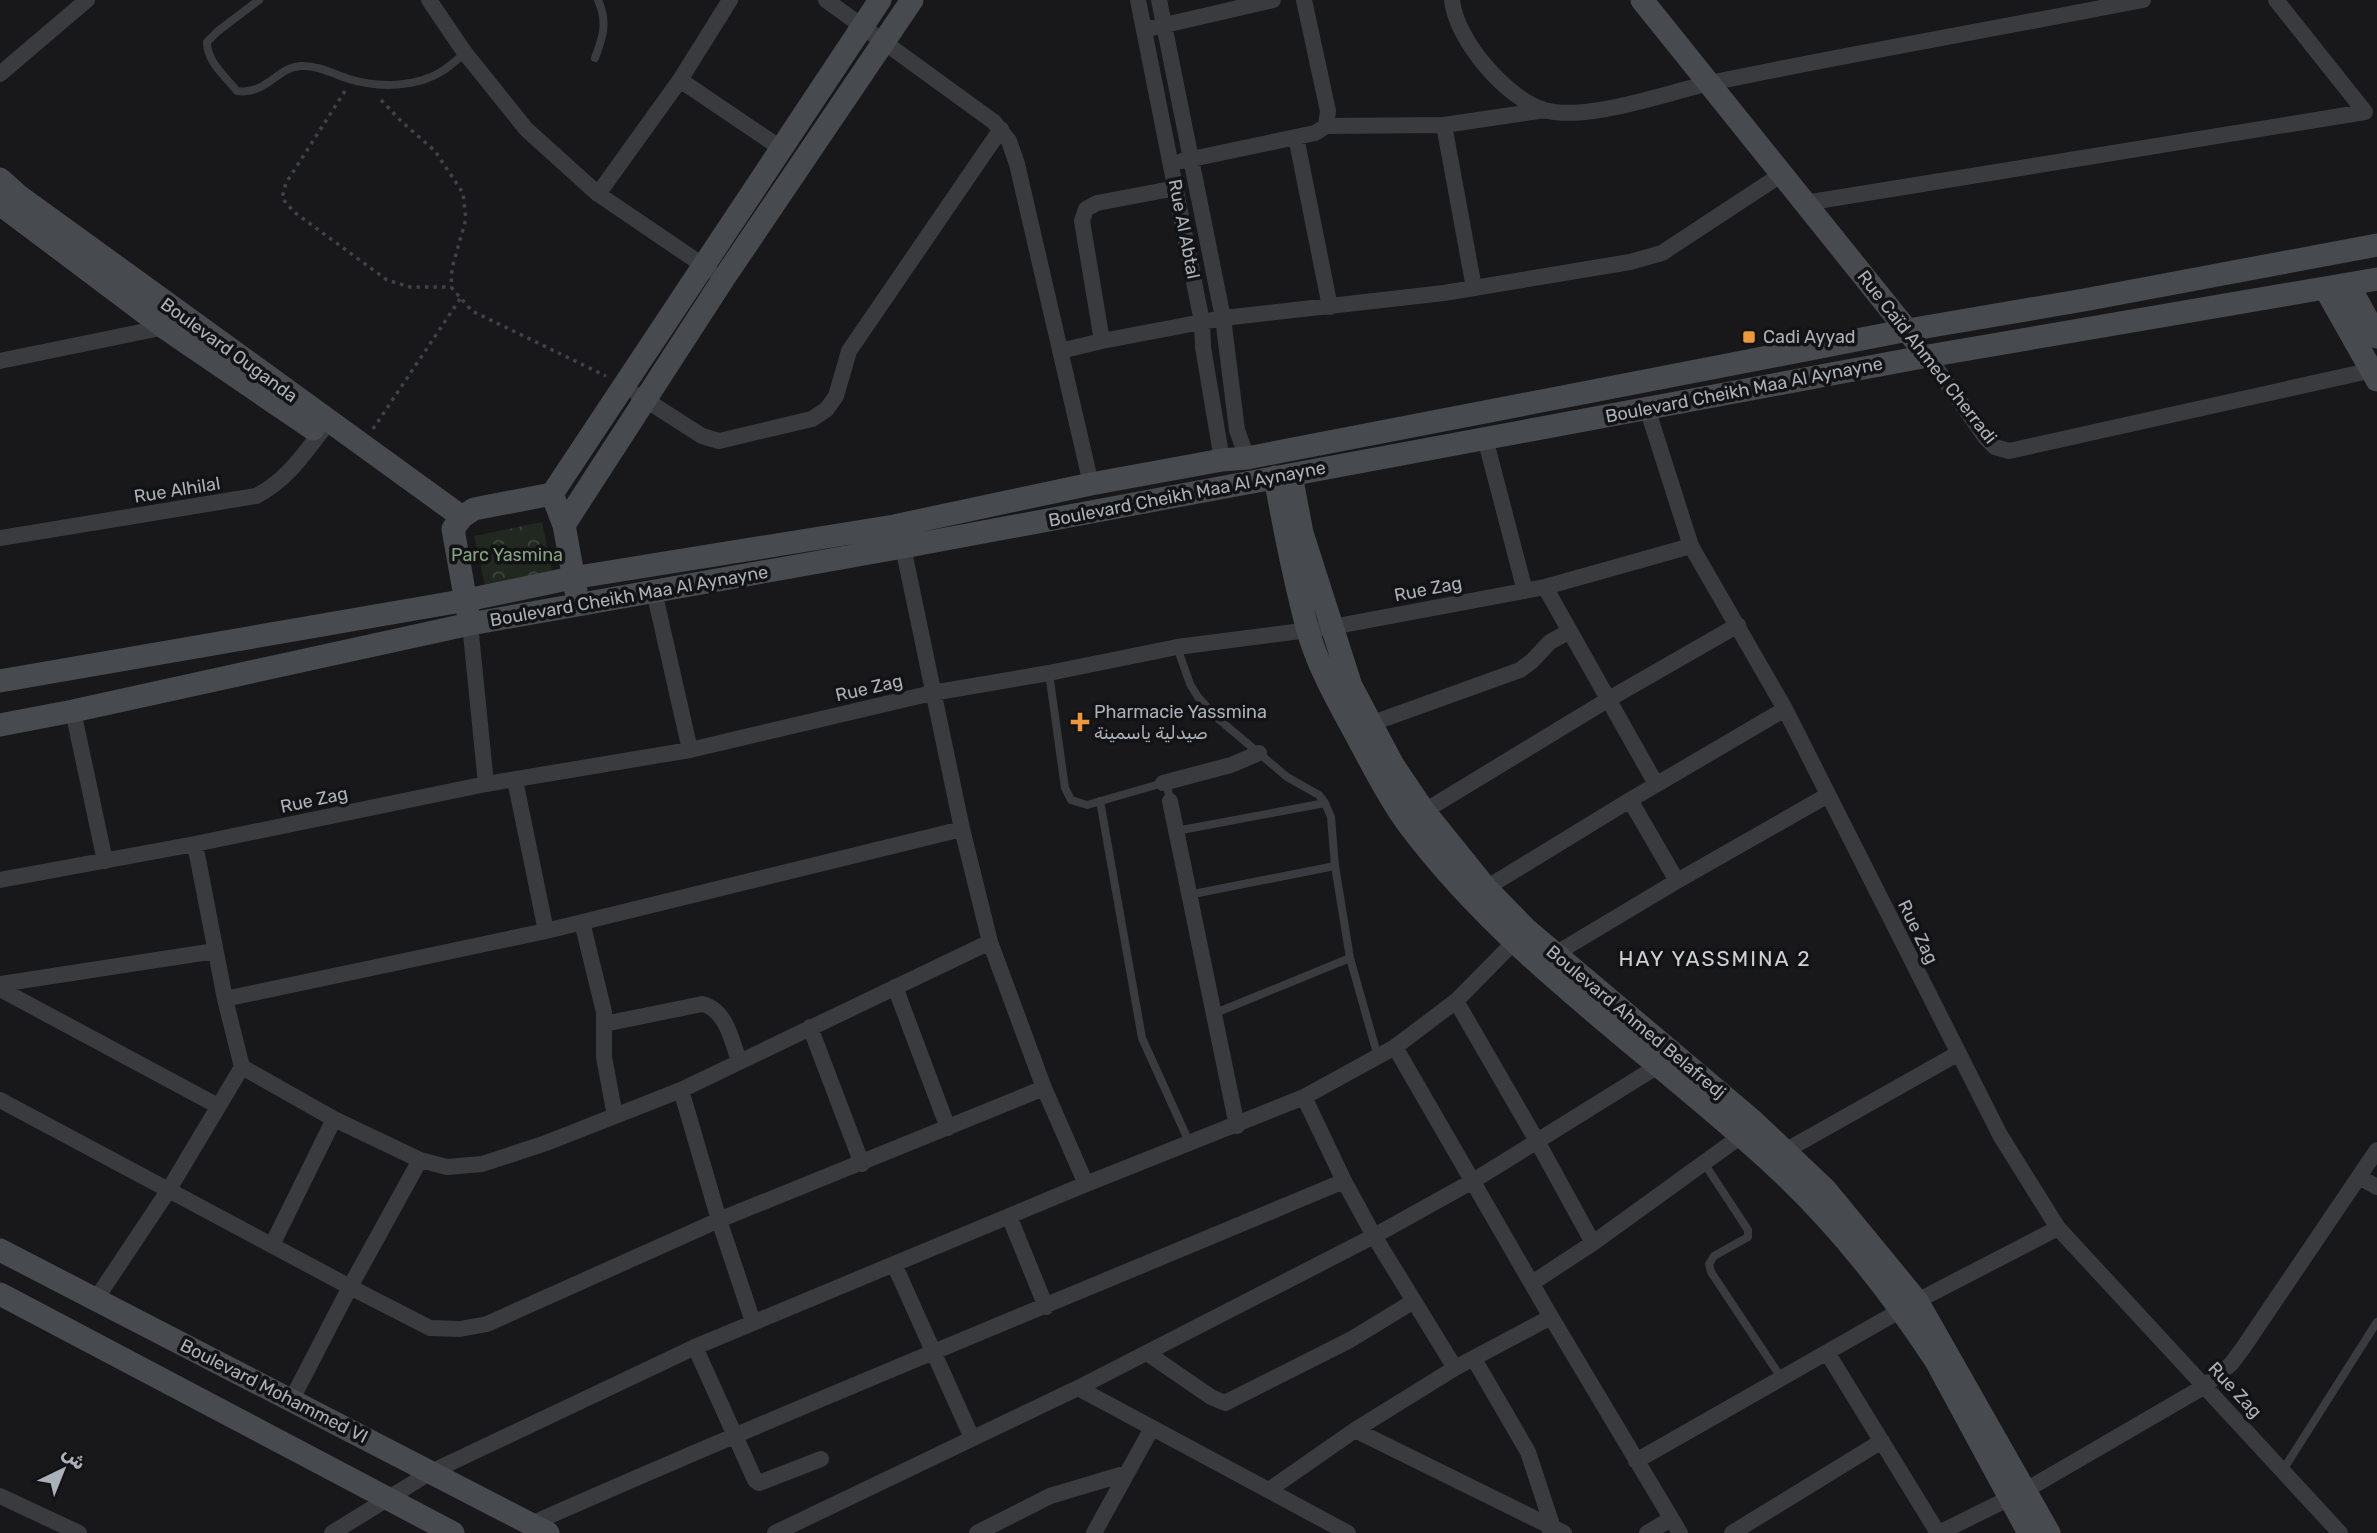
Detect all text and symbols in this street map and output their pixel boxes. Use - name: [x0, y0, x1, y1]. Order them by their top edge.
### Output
- street label: Rue Al Abtal: [1164, 177, 1204, 281]
- street label: Rue Caïd Ahmed Cherradi: [1853, 266, 2001, 448]
- street label: Boulevard Ouganda: [156, 293, 302, 407]
- place label: Cadi Ayyad: [1763, 326, 1856, 348]
- marker: Cadi Ayyad: [1741, 329, 1757, 345]
- street label: Boulevard Cheikh Maa Al Aynayne: [1603, 352, 1885, 428]
- street label: Boulevard Cheikh Maa Al Aynayne: [1046, 456, 1328, 532]
- street label: Rue Alhilal: [132, 472, 222, 508]
- park label: Parc Yasmina: [451, 544, 563, 566]
- street label: Boulevard Cheikh Maa Al Aynayne: [488, 561, 770, 631]
- street label: Rue Zag: [1392, 572, 1464, 606]
- street label: Rue Zag: [833, 670, 905, 706]
- place label: Pharmacie Yassmina صيدلية ياسمينة: [1094, 701, 1267, 744]
- marker: Pharmacie Yassmina صيدلية ياسمينة: [1072, 714, 1088, 730]
- street label: Rue Zag: [278, 782, 350, 818]
- street label: Rue Zag: [1893, 896, 1943, 968]
- street label: Boulevard Ahmed Belafredj: [1542, 940, 1730, 1104]
- district label: HAY YASSMINA 2: [1618, 946, 1812, 971]
- street label: Boulevard Mohammed VI: [177, 1334, 371, 1448]
- street label: Rue Zag: [2204, 1357, 2266, 1423]
- north arrow: [28, 1435, 98, 1505]
- text: ش: [58, 1441, 91, 1475]

